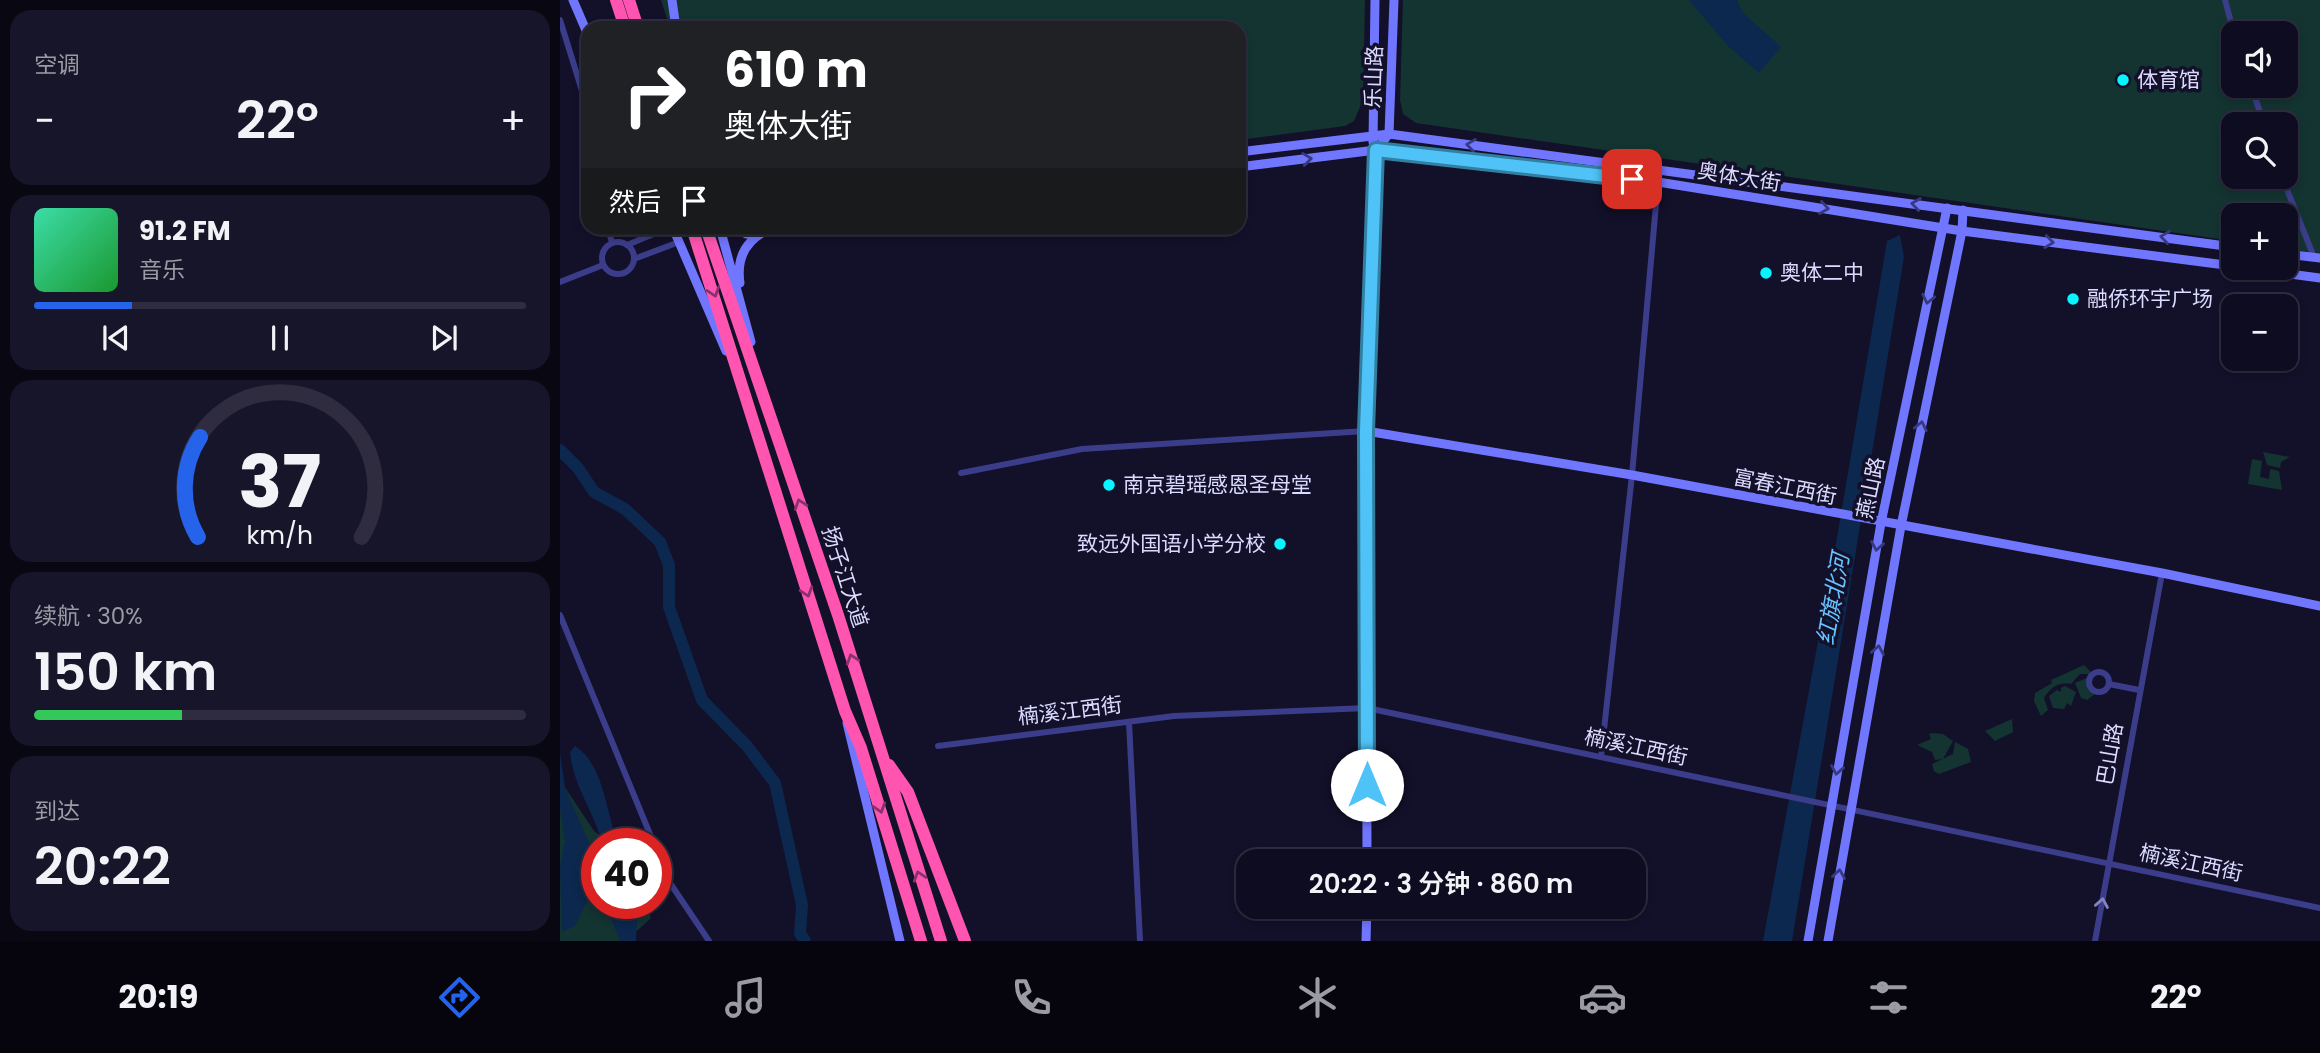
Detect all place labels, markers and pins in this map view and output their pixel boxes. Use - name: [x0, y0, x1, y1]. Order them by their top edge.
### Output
- place label: 体育馆: [2137, 65, 2200, 94]
- marker: 体育馆: [2115, 72, 2131, 88]
- pin: [1602, 149, 1662, 209]
- place label: 奥体二中: [1780, 258, 1864, 287]
- marker: 奥体二中: [1758, 265, 1774, 281]
- place label: 融侨环宇广场: [2087, 284, 2213, 313]
- marker: 融侨环宇广场: [2065, 291, 2081, 307]
- place label: 南京碧瑶感恩圣母堂: [1123, 470, 1312, 499]
- marker: 南京碧瑶感恩圣母堂: [1101, 477, 1117, 493]
- place label: 致远外国语小学分校: [1077, 529, 1266, 558]
- marker: 致远外国语小学分校: [1272, 536, 1288, 552]

